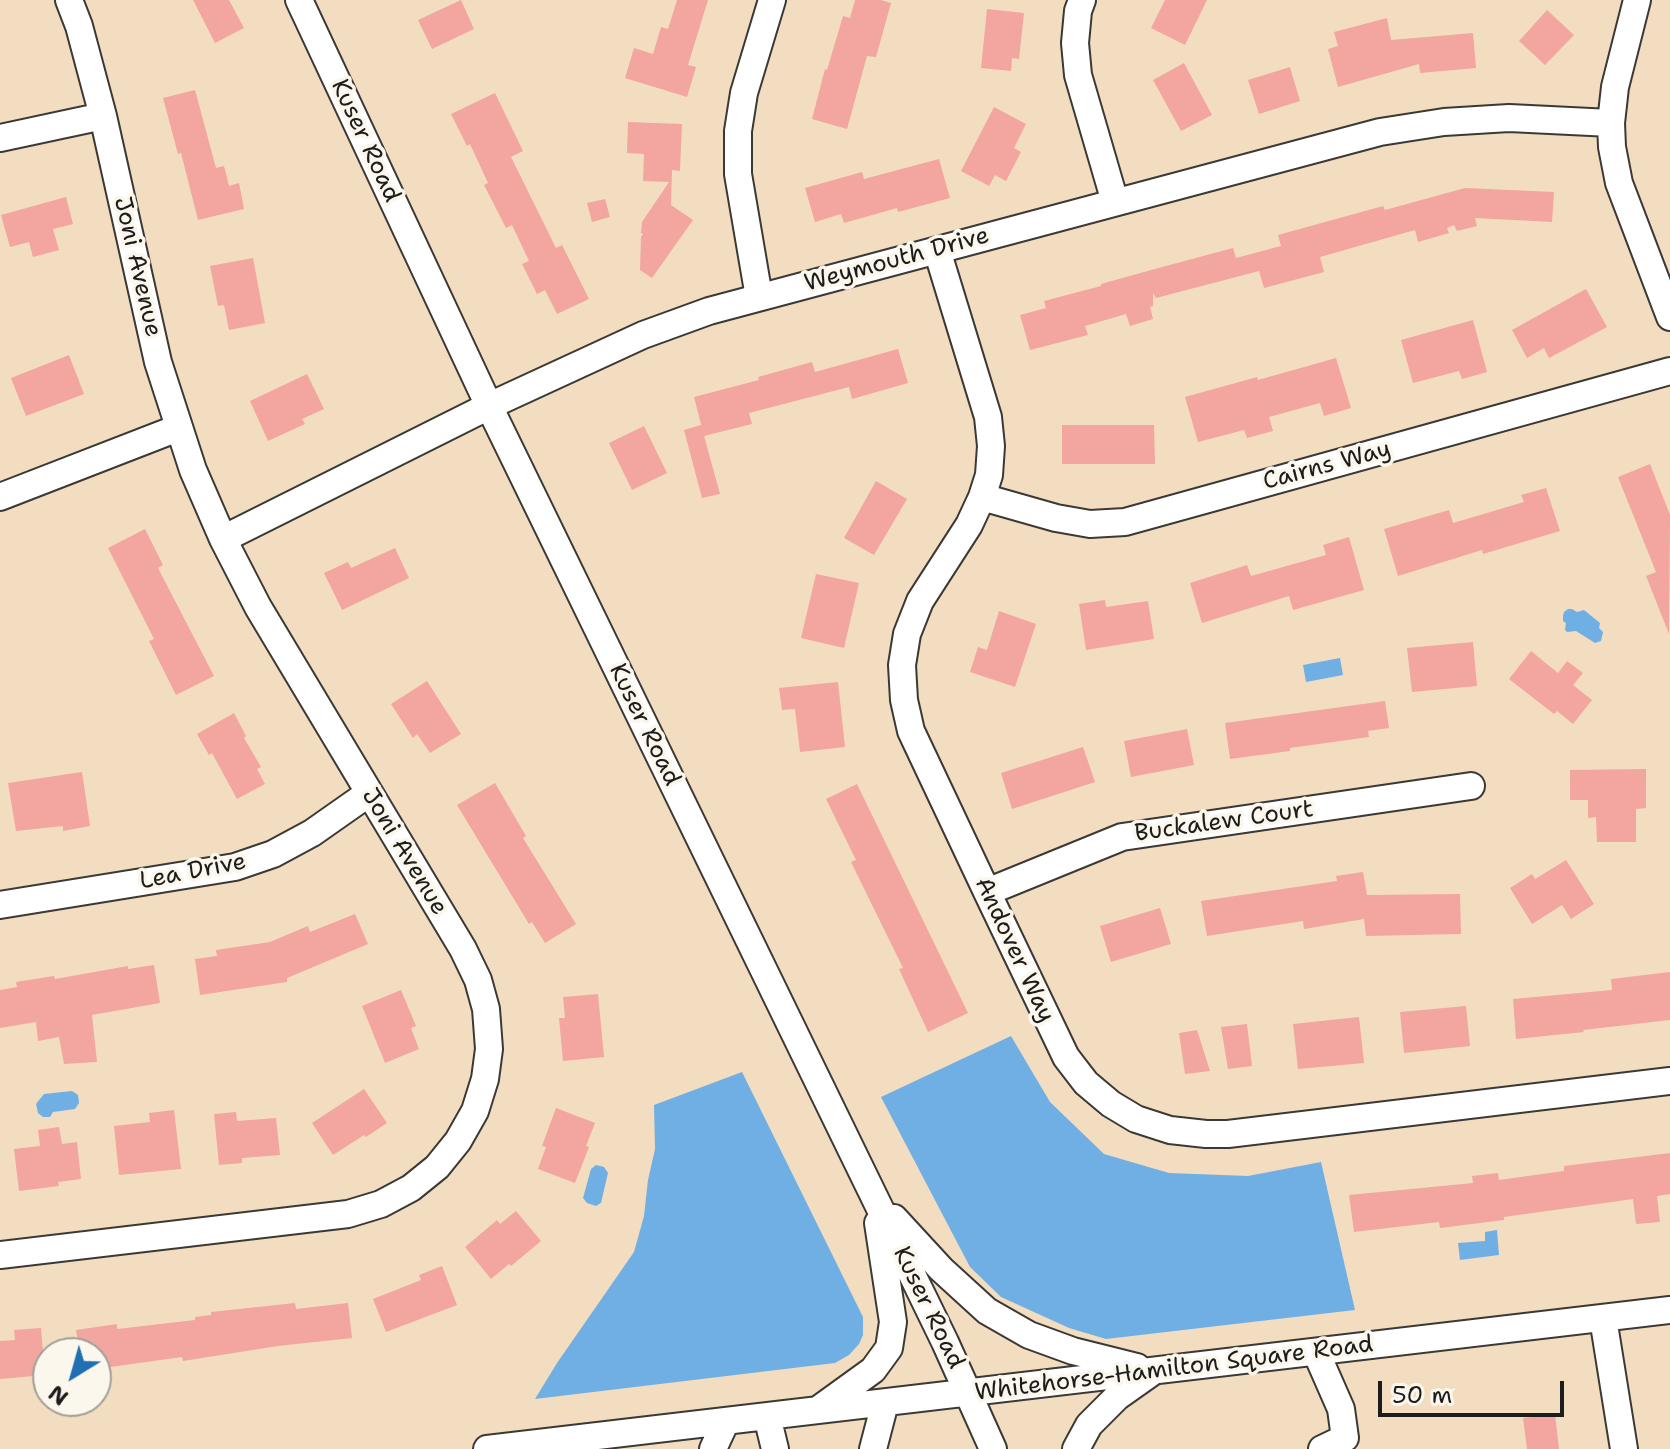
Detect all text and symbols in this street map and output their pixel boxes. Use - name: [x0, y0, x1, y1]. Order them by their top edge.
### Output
- street label: Kuser Road: [324, 75, 406, 207]
- street label: Joni Avenue: [107, 194, 167, 340]
- street label: Weymouth Drive: [801, 221, 993, 299]
- street label: Cairns Way: [1260, 435, 1394, 497]
- street label: Kuser Road: [602, 659, 686, 791]
- street label: Joni Avenue: [355, 783, 453, 921]
- street label: Buckalew Court: [1133, 795, 1315, 849]
- street label: Lea Drive: [137, 848, 249, 896]
- street label: Andover Way: [968, 873, 1060, 1027]
- street label: Kuser Road: [886, 1242, 970, 1374]
- street label: Whitehorse-Hamilton Square Road: [973, 1330, 1375, 1408]
- north arrow: [32, 1337, 112, 1417]
- scale bar: [1382, 1365, 1568, 1415]
- text: N: [43, 1378, 74, 1412]
- text: 50 m: [1392, 1379, 1452, 1411]

